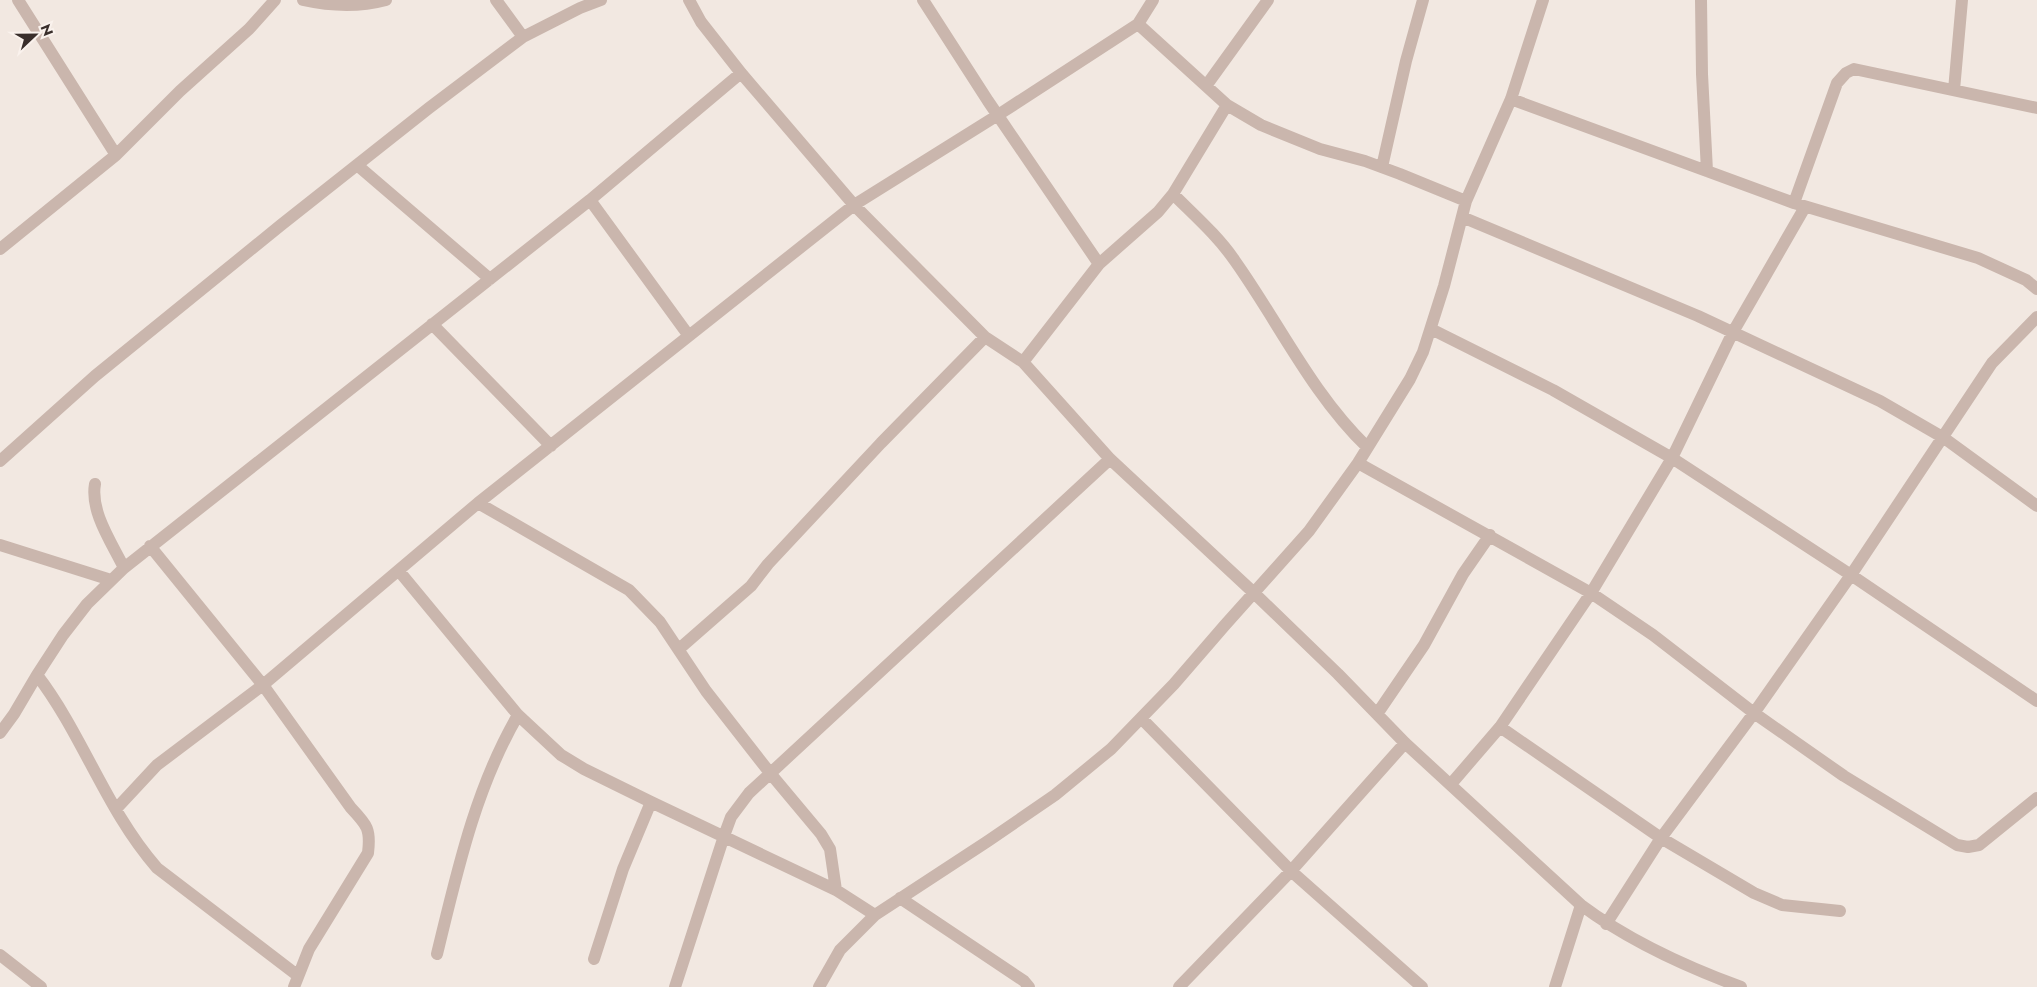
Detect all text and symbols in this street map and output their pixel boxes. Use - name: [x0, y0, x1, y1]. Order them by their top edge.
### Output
- north arrow: [10, 10, 60, 60]
- text: N: [36, 21, 58, 39]

